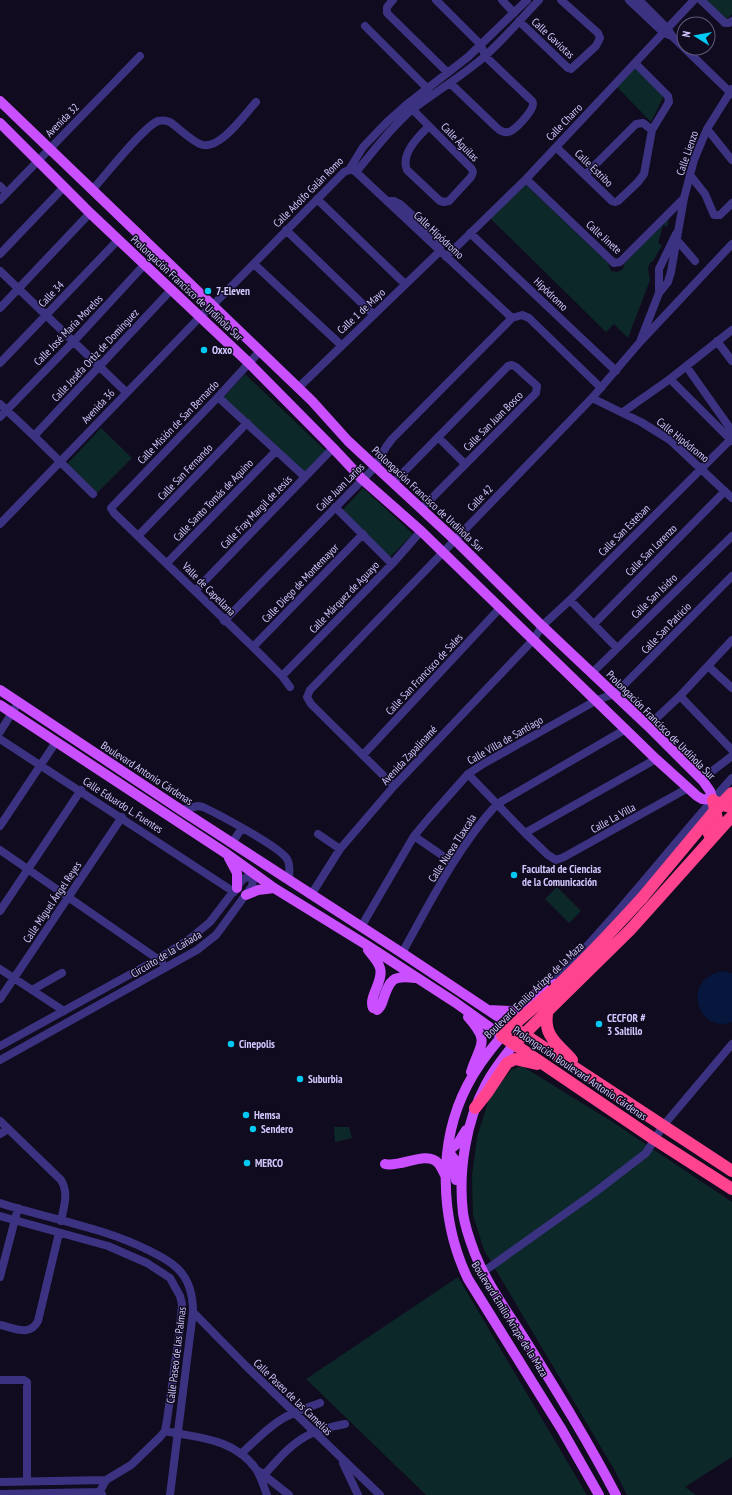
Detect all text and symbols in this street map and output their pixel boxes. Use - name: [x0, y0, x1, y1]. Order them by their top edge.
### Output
- street label: Calle Gaviotas: [529, 15, 578, 62]
- north arrow: [676, 16, 716, 56]
- text: N: [679, 30, 694, 38]
- street label: Avenida 32: [42, 100, 82, 140]
- street label: Calle Charro: [543, 100, 585, 144]
- street label: Calle Águilas: [438, 120, 482, 165]
- street label: Calle Lienzo: [673, 129, 701, 177]
- street label: Calle Estribo: [572, 146, 616, 190]
- street label: Calle Adolfo Galán Romo: [270, 154, 346, 230]
- street label: Calle Hipódromo: [411, 208, 467, 262]
- street label: Calle Jinete: [583, 217, 625, 257]
- street label: Prolongación Francisco de Urdiñola Sur: [128, 232, 246, 344]
- street label: Hipódromo: [531, 274, 571, 314]
- street label: Calle 34: [35, 278, 67, 310]
- place label: 7-Eleven: [216, 284, 250, 298]
- street label: Calle 1 de Mayo: [334, 285, 388, 337]
- marker: 7-Eleven: [203, 286, 213, 296]
- street label: Calle José María Morelos: [31, 291, 106, 368]
- street label: Calle Joséfa Ortiz de Domínguez: [48, 306, 142, 404]
- place label: Oxxo: [212, 343, 232, 357]
- marker: Oxxo: [199, 345, 209, 355]
- street label: Calle Misión de San Bernardo: [134, 377, 222, 467]
- street label: Avenida 36: [78, 386, 118, 426]
- street label: Calle San Juan Bosco: [460, 388, 526, 454]
- street label: Calle Hipódromo: [654, 415, 712, 466]
- street label: Calle San Fernando: [155, 441, 216, 503]
- street label: Prolongación Francisco de Urdiñola Sur: [369, 443, 487, 555]
- street label: Calle Santo Tomás de Aquino: [170, 456, 256, 544]
- street label: Calle Juan Larios: [313, 460, 367, 514]
- street label: Calle Fray Margil de Jesús: [217, 472, 295, 552]
- street label: Calle 42: [464, 482, 496, 514]
- street label: Calle San Esteban: [595, 501, 653, 559]
- street label: Calle San Lorenzo: [622, 521, 680, 579]
- street label: Calle Diego de Montemayor: [259, 540, 341, 626]
- street label: Calle Márquez de Aguayo: [306, 558, 382, 636]
- street label: Valle de Capellana: [179, 559, 239, 619]
- street label: Calle San Isidro: [628, 570, 680, 621]
- street label: Calle San Patricio: [638, 599, 694, 657]
- street label: Calle San Francisco de Sales: [382, 630, 466, 718]
- street label: Prolongación Francisco de Urdiñola Sur: [604, 668, 718, 782]
- street label: Calle Villa de Santiago: [465, 713, 546, 767]
- street label: Avenida Zapalinamé: [378, 722, 440, 788]
- street label: Boulevard Antonio Cárdenas: [98, 738, 196, 808]
- street label: Calle Eduardo L. Fuentes: [80, 774, 166, 836]
- street label: Calle La Villa: [588, 800, 638, 836]
- street label: Calle Nueva Tlaxcala: [425, 811, 479, 885]
- street label: Calle Miguel Ángel Reyes: [20, 858, 85, 945]
- place label: Facultad de Ciencias de la Comunicación: [522, 862, 601, 889]
- marker: Facultad de Ciencias de la Comunicación: [509, 870, 519, 880]
- street label: Circuito de la Cañada: [128, 927, 204, 981]
- street label: Boulevard Emilio Arizpe de la Maza: [481, 939, 587, 1041]
- place label: CECFOR # 3 Saltillo: [607, 1011, 646, 1038]
- marker: CECFOR # 3 Saltillo: [594, 1019, 604, 1029]
- street label: Prolongación Boulevard Antonio Cárdenas: [510, 1023, 650, 1123]
- place label: Cinepolis: [239, 1037, 275, 1051]
- marker: Cinepolis: [226, 1039, 236, 1049]
- place label: Suburbia: [308, 1072, 343, 1086]
- marker: Suburbia: [295, 1074, 305, 1084]
- place label: Hemsa: [254, 1108, 281, 1122]
- marker: Hemsa: [241, 1110, 251, 1120]
- place label: Sendero: [261, 1122, 293, 1136]
- marker: Sendero: [248, 1124, 258, 1134]
- place label: MERCO: [255, 1156, 283, 1170]
- marker: MERCO: [242, 1158, 252, 1168]
- street label: Boulevard Emilio Arizpe de la Maza: [469, 1259, 551, 1379]
- street label: Calle Paseo de las Palmas: [163, 1306, 189, 1404]
- street label: Calle Paseo de las Camelias: [251, 1356, 336, 1438]

